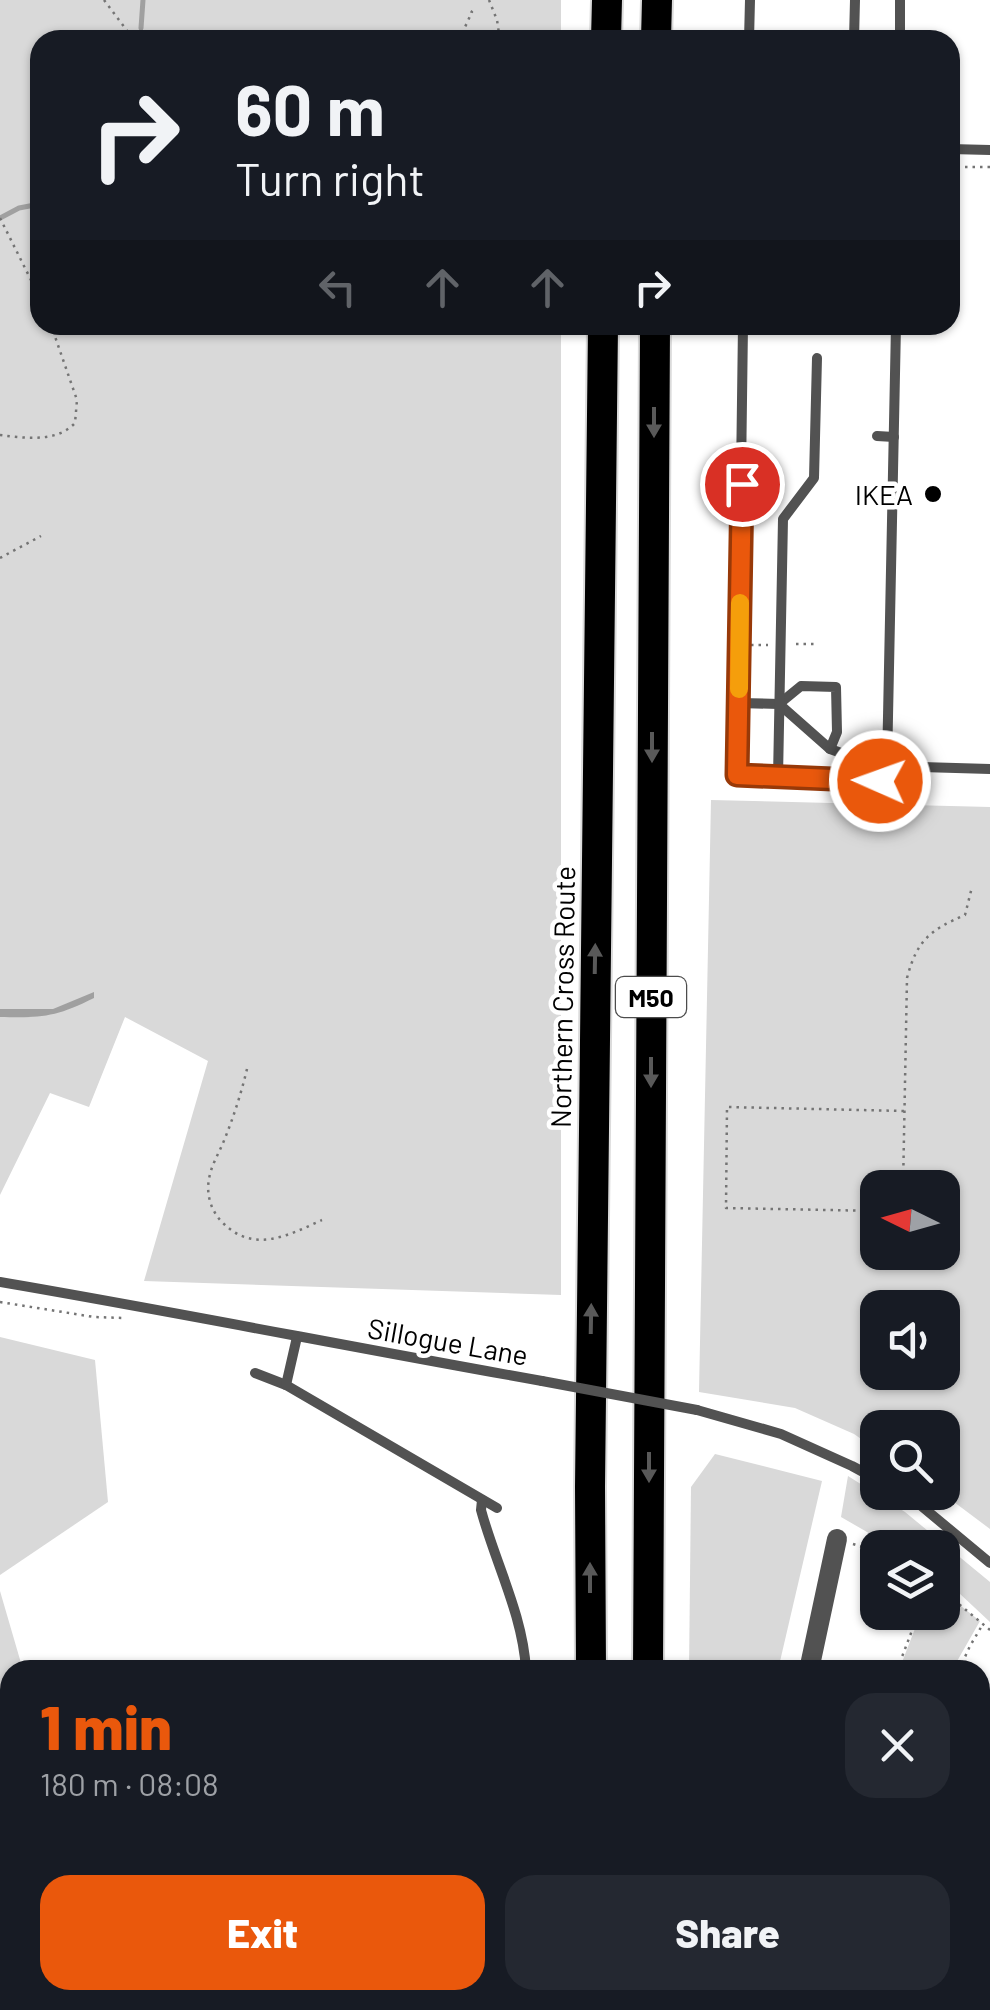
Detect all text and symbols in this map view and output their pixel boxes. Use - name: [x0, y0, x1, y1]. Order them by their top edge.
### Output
- text: 60 m: [235, 66, 385, 150]
- icon: right: [70, 70, 200, 200]
- text: Turn right: [235, 151, 425, 205]
- icon: left: [310, 260, 365, 315]
- icon: ahead: [415, 260, 470, 315]
- icon: ahead: [520, 260, 575, 315]
- icon: right: [625, 260, 680, 315]
- one-way arrow: [646, 407, 662, 439]
- pin: [700, 442, 785, 527]
- icon: arrive: [715, 457, 770, 512]
- place label: IKEA: [855, 477, 913, 511]
- marker: IKEA: [922, 483, 944, 505]
- position arrow: [828, 729, 932, 833]
- one-way arrow: [644, 732, 660, 764]
- street label: Northern Cross Route: [543, 866, 581, 1128]
- one-way arrow: [587, 943, 603, 975]
- road number: M50: [616, 977, 686, 1017]
- one-way arrow: [643, 1057, 659, 1089]
- north arrow: [860, 1170, 960, 1270]
- map controls: [860, 1170, 960, 1630]
- button: sound: [860, 1290, 960, 1390]
- one-way arrow: [584, 1303, 600, 1335]
- street label: Sillogue Lane: [365, 1310, 531, 1372]
- button: search: [860, 1410, 960, 1510]
- one-way arrow: [641, 1452, 657, 1484]
- button: layers: [860, 1530, 960, 1630]
- one-way arrow: [582, 1562, 598, 1594]
- text: 1 min: [40, 1690, 172, 1762]
- button: close: [845, 1693, 950, 1798]
- text: 180 m · 08:08: [40, 1764, 219, 1802]
- button: Exit: [40, 1875, 485, 1990]
- button: Share: [505, 1875, 950, 1990]

